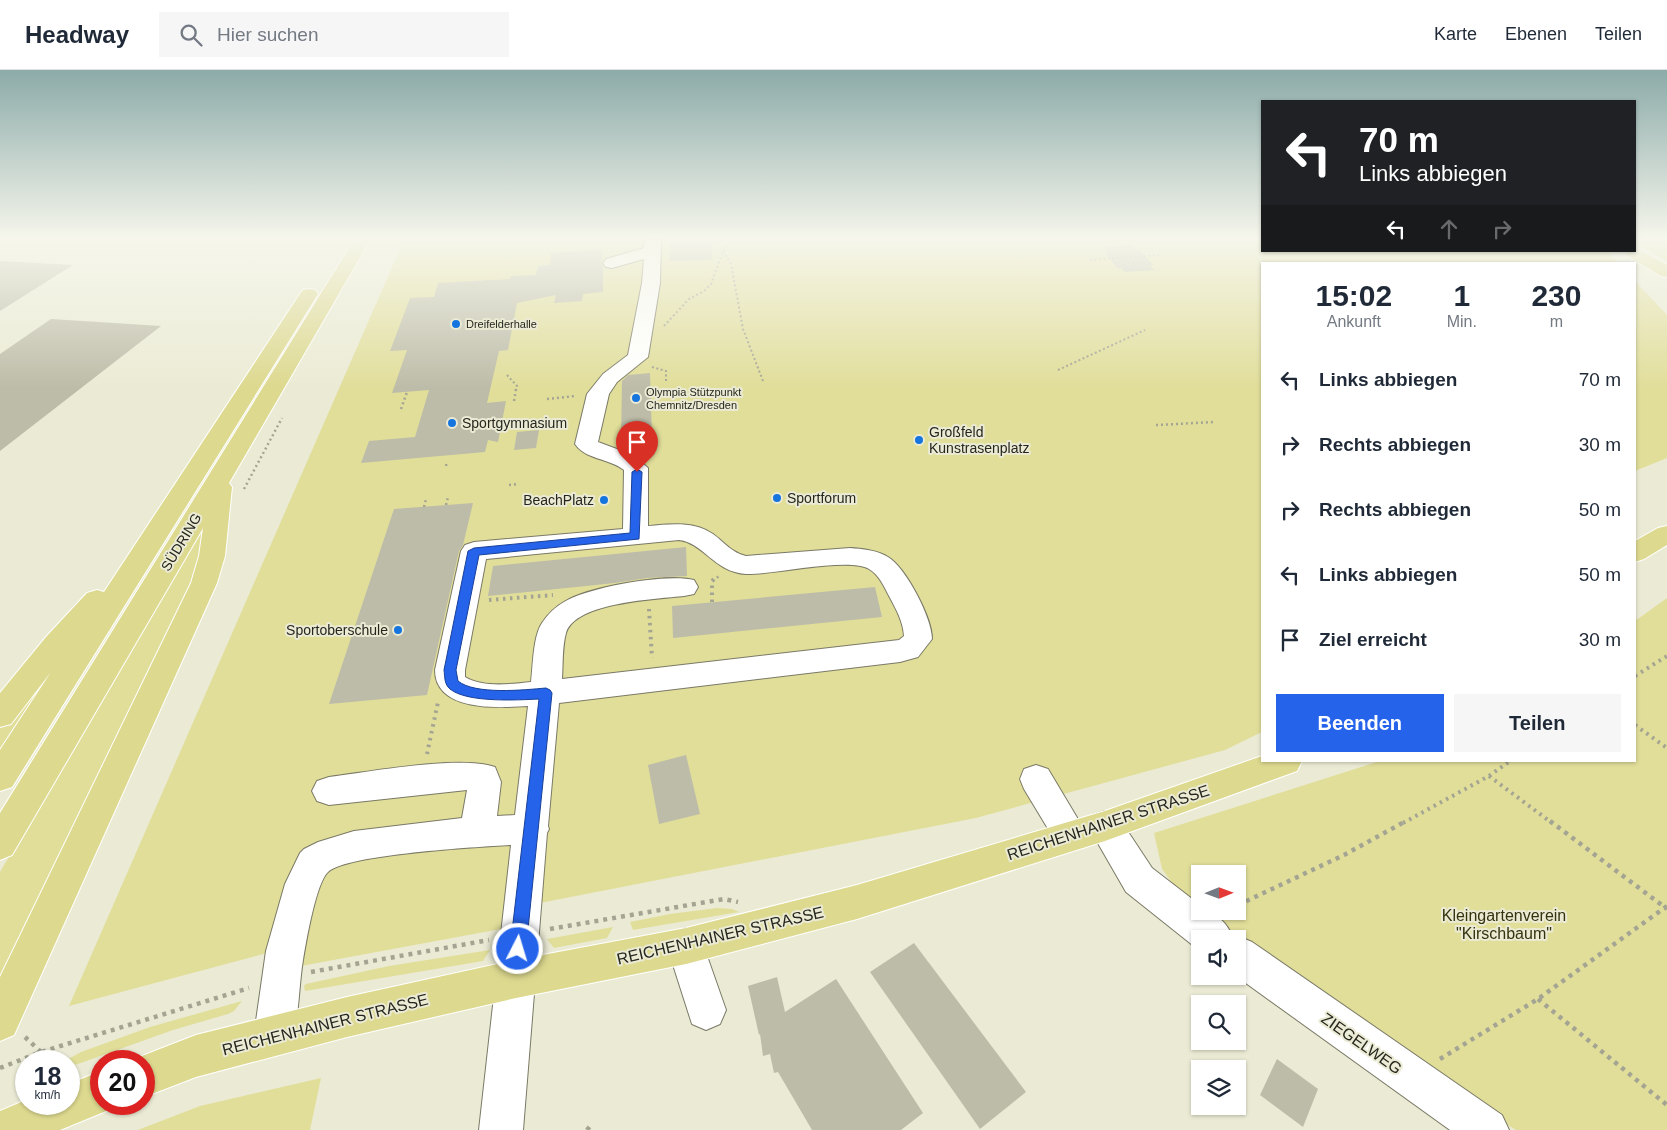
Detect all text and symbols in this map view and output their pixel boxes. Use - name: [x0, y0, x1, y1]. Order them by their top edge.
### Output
- search box: [159, 12, 509, 57]
- text: Headway: [25, 21, 129, 48]
- icon: search: [177, 21, 205, 49]
- text: Hier suchen: [217, 24, 318, 45]
- text: Karte: [1434, 24, 1477, 44]
- text: Ebenen: [1505, 24, 1567, 44]
- text: Teilen: [1595, 24, 1642, 44]
- icon: left: [1276, 120, 1341, 185]
- text: 70 m: [1359, 120, 1439, 159]
- text: Links abbiegen: [1359, 161, 1507, 186]
- icon: left: [1382, 215, 1410, 243]
- icon: ahead: [1435, 215, 1463, 243]
- icon: right: [1488, 215, 1516, 243]
- text: 15:02: [1315, 279, 1392, 312]
- text: 1: [1453, 279, 1470, 312]
- text: 230: [1531, 279, 1581, 312]
- text: Ankunft: [1327, 313, 1381, 330]
- text: Min.: [1447, 313, 1477, 330]
- text: m: [1550, 313, 1563, 330]
- marker: Dreifelderhalle: [450, 318, 462, 330]
- place label: Dreifelderhalle: [466, 318, 537, 330]
- icon: left: [1276, 366, 1304, 394]
- text: Links abbiegen: [1319, 369, 1457, 390]
- text: 70 m: [1579, 369, 1621, 390]
- place label: Olympia Stützpunkt Chemnitz/Dresden: [646, 386, 741, 411]
- marker: Olympia Stützpunkt Chemnitz/Dresden: [630, 392, 642, 404]
- place label: Sportgymnasium: [462, 415, 567, 431]
- marker: Sportgymnasium: [446, 417, 458, 429]
- pin: [616, 421, 658, 472]
- place label: Großfeld Kunstrasenplatz: [929, 424, 1029, 456]
- icon: arrive: [623, 428, 651, 456]
- icon: right: [1276, 431, 1304, 459]
- marker: Großfeld Kunstrasenplatz: [913, 434, 925, 446]
- text: Rechts abbiegen: [1319, 434, 1471, 455]
- text: 30 m: [1579, 434, 1621, 455]
- place label: Sportforum: [787, 490, 856, 506]
- place label: BeachPlatz: [523, 492, 594, 508]
- marker: Sportforum: [771, 492, 783, 504]
- marker: BeachPlatz: [598, 494, 610, 506]
- icon: right: [1276, 496, 1304, 524]
- text: Rechts abbiegen: [1319, 499, 1471, 520]
- text: 50 m: [1579, 499, 1621, 520]
- street label: SÜDRING: [157, 510, 204, 574]
- icon: left: [1276, 561, 1304, 589]
- text: Links abbiegen: [1319, 564, 1457, 585]
- text: 50 m: [1579, 564, 1621, 585]
- place label: Sportoberschule: [286, 622, 388, 638]
- marker: Sportoberschule: [392, 624, 404, 636]
- icon: arrive: [1276, 626, 1304, 654]
- text: Ziel erreicht: [1319, 629, 1427, 650]
- text: 30 m: [1579, 629, 1621, 650]
- button: Beenden: [1276, 694, 1444, 752]
- button: Teilen: [1454, 694, 1621, 752]
- street label: REICHENHAINER STRASSE: [1005, 782, 1211, 863]
- north arrow: [1191, 865, 1246, 920]
- map controls: [1191, 865, 1246, 1115]
- street label: REICHENHAINER STRASSE: [615, 903, 825, 968]
- park label: Kleingartenverein "Kirschbaum": [1442, 907, 1566, 942]
- position arrow: [491, 922, 543, 974]
- button: sound: [1191, 930, 1246, 985]
- street label: REICHENHAINER STRASSE: [220, 991, 430, 1058]
- button: search: [1191, 995, 1246, 1050]
- street label: ZIEGELWEG: [1318, 1010, 1405, 1077]
- speed limit sign: 20: [90, 1050, 155, 1115]
- button: layers: [1191, 1060, 1246, 1115]
- text: 18: [34, 1062, 61, 1090]
- text: km/h: [34, 1088, 61, 1102]

